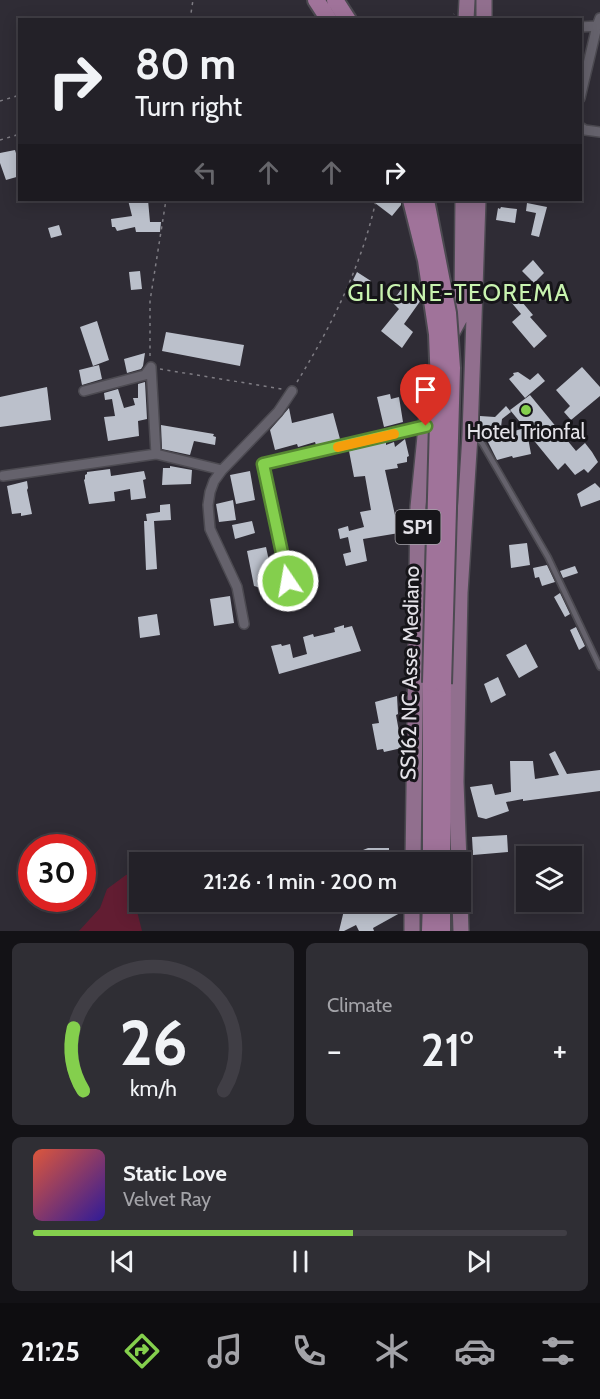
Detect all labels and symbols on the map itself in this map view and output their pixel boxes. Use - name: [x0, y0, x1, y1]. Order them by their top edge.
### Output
- district label: GLICINE-TEOREMA: [347, 278, 571, 307]
- pin: [400, 364, 451, 426]
- marker: Hotel Trionfal: [519, 403, 533, 417]
- place label: Hotel Trionfal: [467, 419, 585, 444]
- road number: SP1: [396, 510, 440, 544]
- position arrow: [256, 549, 320, 613]
- street label: SS162 NC Asse Mediano: [395, 566, 424, 780]
- speed limit sign: 30: [18, 834, 96, 912]

